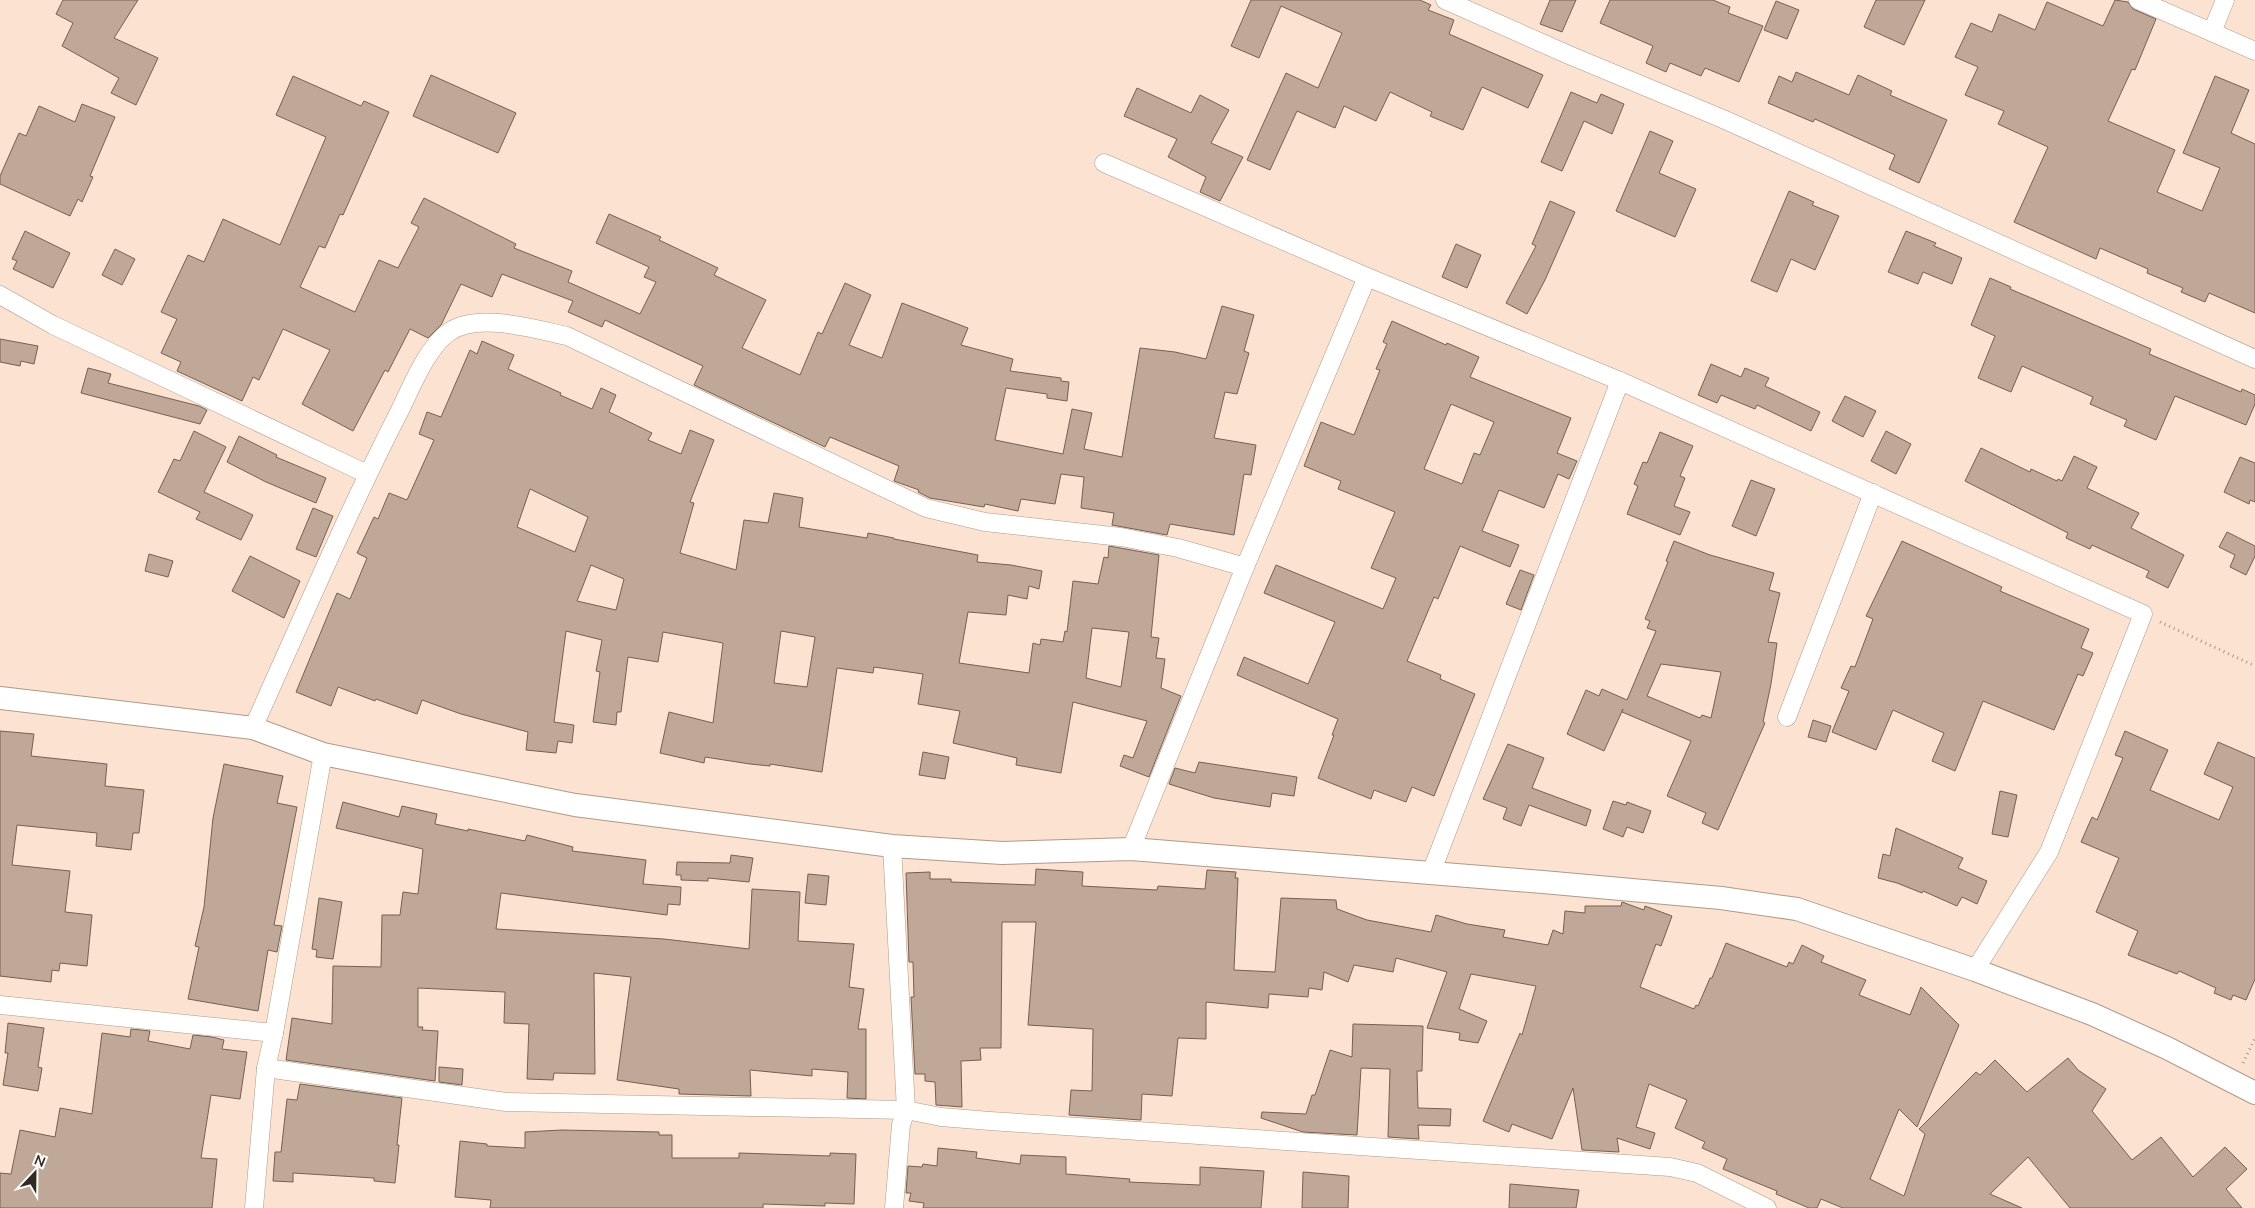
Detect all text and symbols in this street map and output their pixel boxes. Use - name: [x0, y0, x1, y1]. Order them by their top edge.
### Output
- north arrow: [10, 1148, 60, 1198]
- text: N: [31, 1151, 48, 1172]

